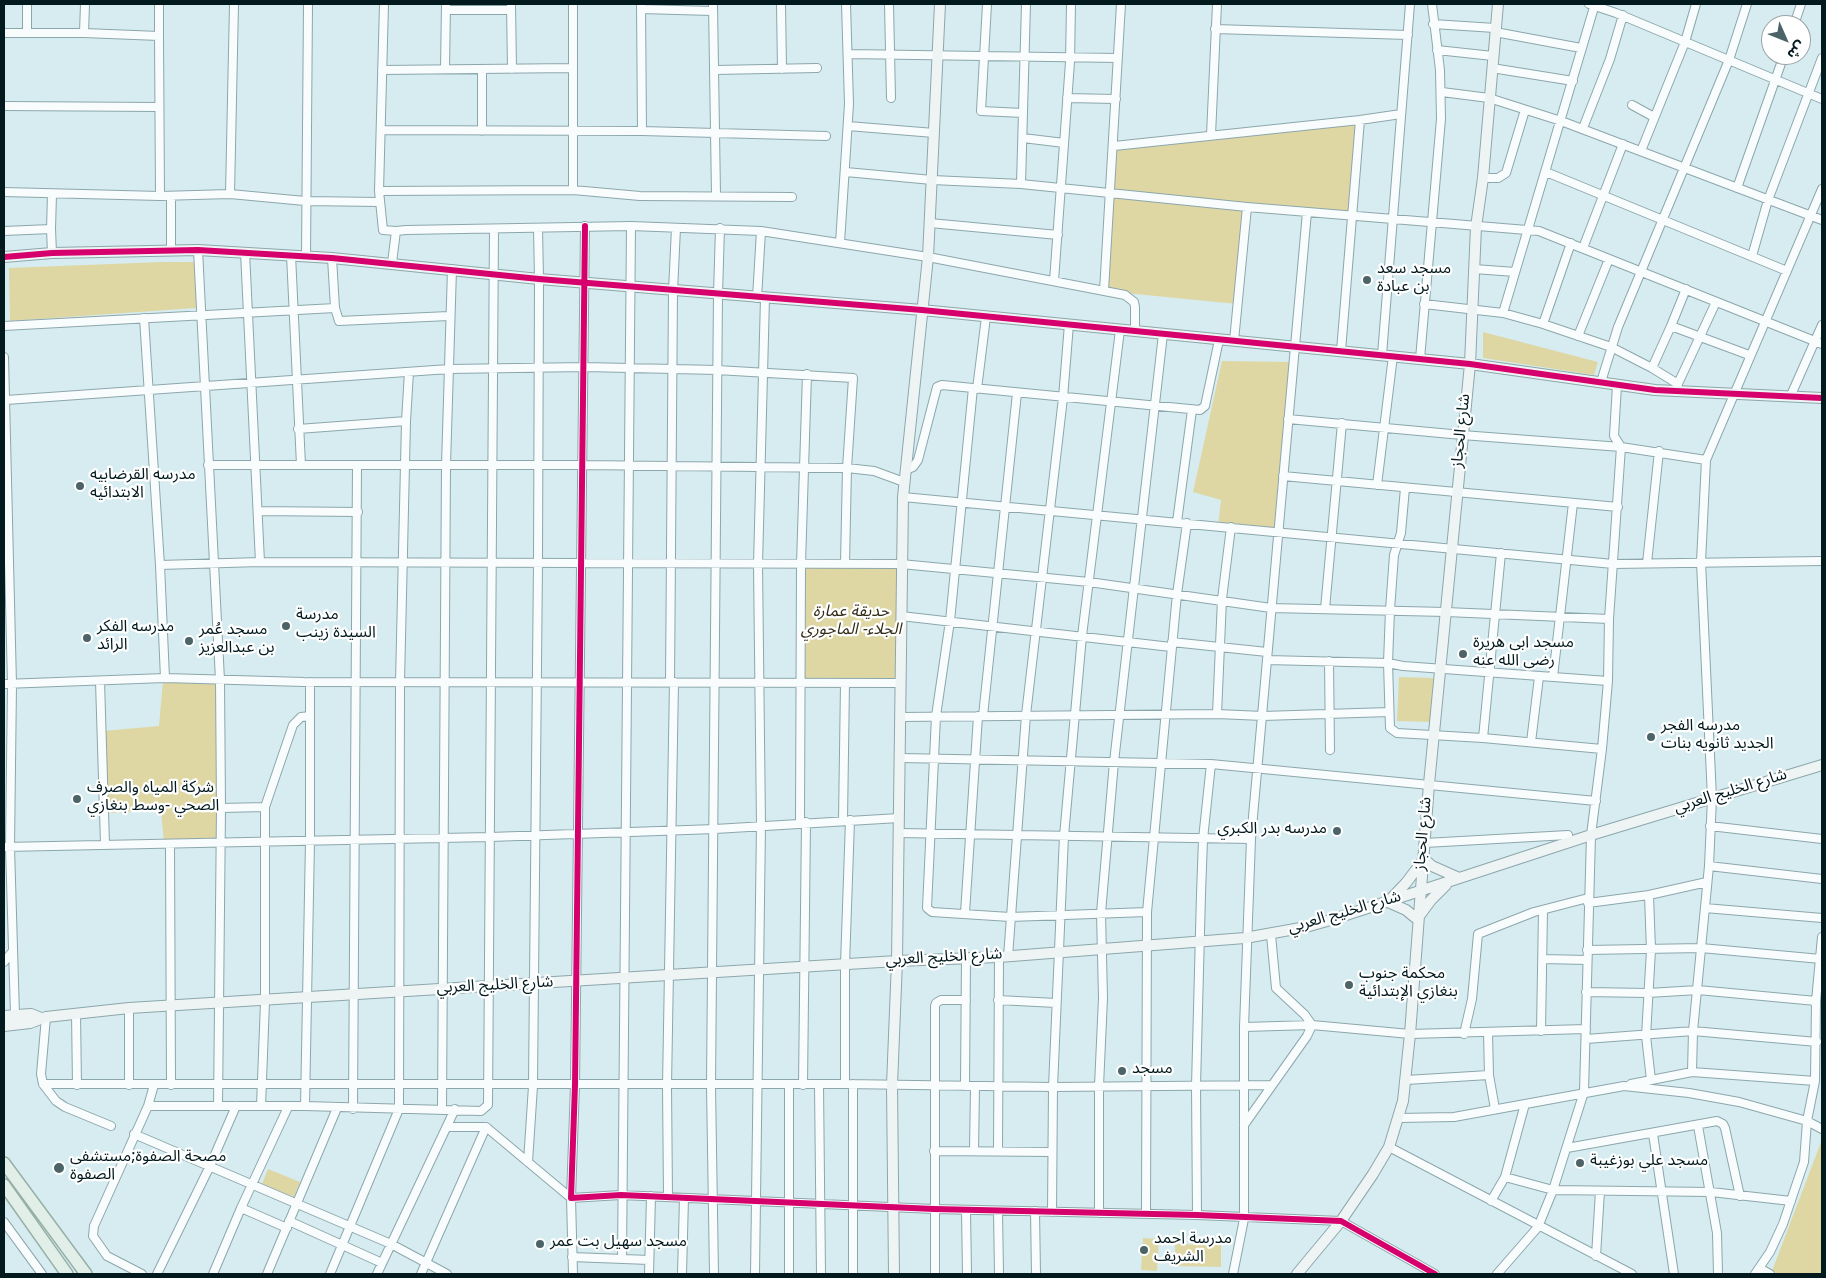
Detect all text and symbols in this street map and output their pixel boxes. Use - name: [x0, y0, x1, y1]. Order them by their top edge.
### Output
- north arrow: [1761, 15, 1811, 65]
- text: ش: [1779, 33, 1814, 67]
- place label: مسجد سعد بن عبادة: [1377, 261, 1451, 299]
- marker: مسجد سعد بن عبادة: [1361, 274, 1373, 286]
- street label: شارع الحجاز: [1450, 393, 1476, 469]
- place label: مدرسه القرضابيه الابتدائيه: [90, 467, 196, 505]
- marker: مدرسه القرضابيه الابتدائيه: [74, 480, 86, 492]
- park label: حديقة عمارة الجلاء- الماجوري: [801, 604, 901, 642]
- place label: مدرسة السيدة زينب: [296, 607, 376, 645]
- place label: مدرسه الفكر الرائد: [97, 619, 174, 657]
- marker: مدرسة السيدة زينب: [280, 620, 292, 632]
- place label: مسجد عُمر بن عبدالعزيز: [199, 622, 274, 660]
- marker: مدرسه الفكر الرائد: [81, 632, 93, 644]
- marker: مسجد عُمر بن عبدالعزيز: [183, 635, 195, 647]
- place label: مسجد ابي هريرة رضى الله عنه: [1473, 635, 1574, 673]
- marker: مسجد ابي هريرة رضى الله عنه: [1457, 648, 1469, 660]
- place label: مدرسه الفجر الجديد ثانويه بنات: [1661, 718, 1773, 756]
- marker: مدرسه الفجر الجديد ثانويه بنات: [1645, 731, 1657, 743]
- street label: شارع الخليج العربي: [1672, 767, 1790, 819]
- place label: شركة المياه والصرف الصحي -وسط بنغازي: [87, 780, 219, 818]
- marker: شركة المياه والصرف الصحي -وسط بنغازي: [71, 793, 83, 805]
- street label: شارع الحجاز: [1412, 796, 1438, 872]
- place label: مدرسه بدر الكبري: [1217, 821, 1327, 841]
- marker: مدرسه بدر الكبري: [1331, 825, 1343, 837]
- street label: شارع الخليج العربي: [1286, 889, 1404, 939]
- street label: شارع الخليج العربي: [885, 946, 1003, 972]
- place label: محكمة جنوب بنغازي الإبتدائية: [1359, 966, 1458, 1004]
- street label: شارع الخليج العربي: [436, 974, 554, 1000]
- marker: محكمة جنوب بنغازي الإبتدائية: [1343, 979, 1355, 991]
- place label: مسجد: [1132, 1061, 1173, 1081]
- marker: مسجد: [1116, 1065, 1128, 1077]
- place label: مصحة الصفوة;مستشفى الصفوة: [70, 1149, 226, 1187]
- place label: مسجد علي بوزغيبة: [1590, 1153, 1708, 1173]
- marker: مسجد علي بوزغيبة: [1574, 1157, 1586, 1169]
- marker: مصحة الصفوة;مستشفى الصفوة: [52, 1161, 66, 1175]
- place label: مدرسة احمد الشريف: [1154, 1231, 1232, 1269]
- place label: مسجد سهيل بت عمر: [550, 1234, 687, 1254]
- marker: مسجد سهيل بت عمر: [534, 1238, 546, 1250]
- marker: مدرسة احمد الشريف: [1138, 1244, 1150, 1256]

